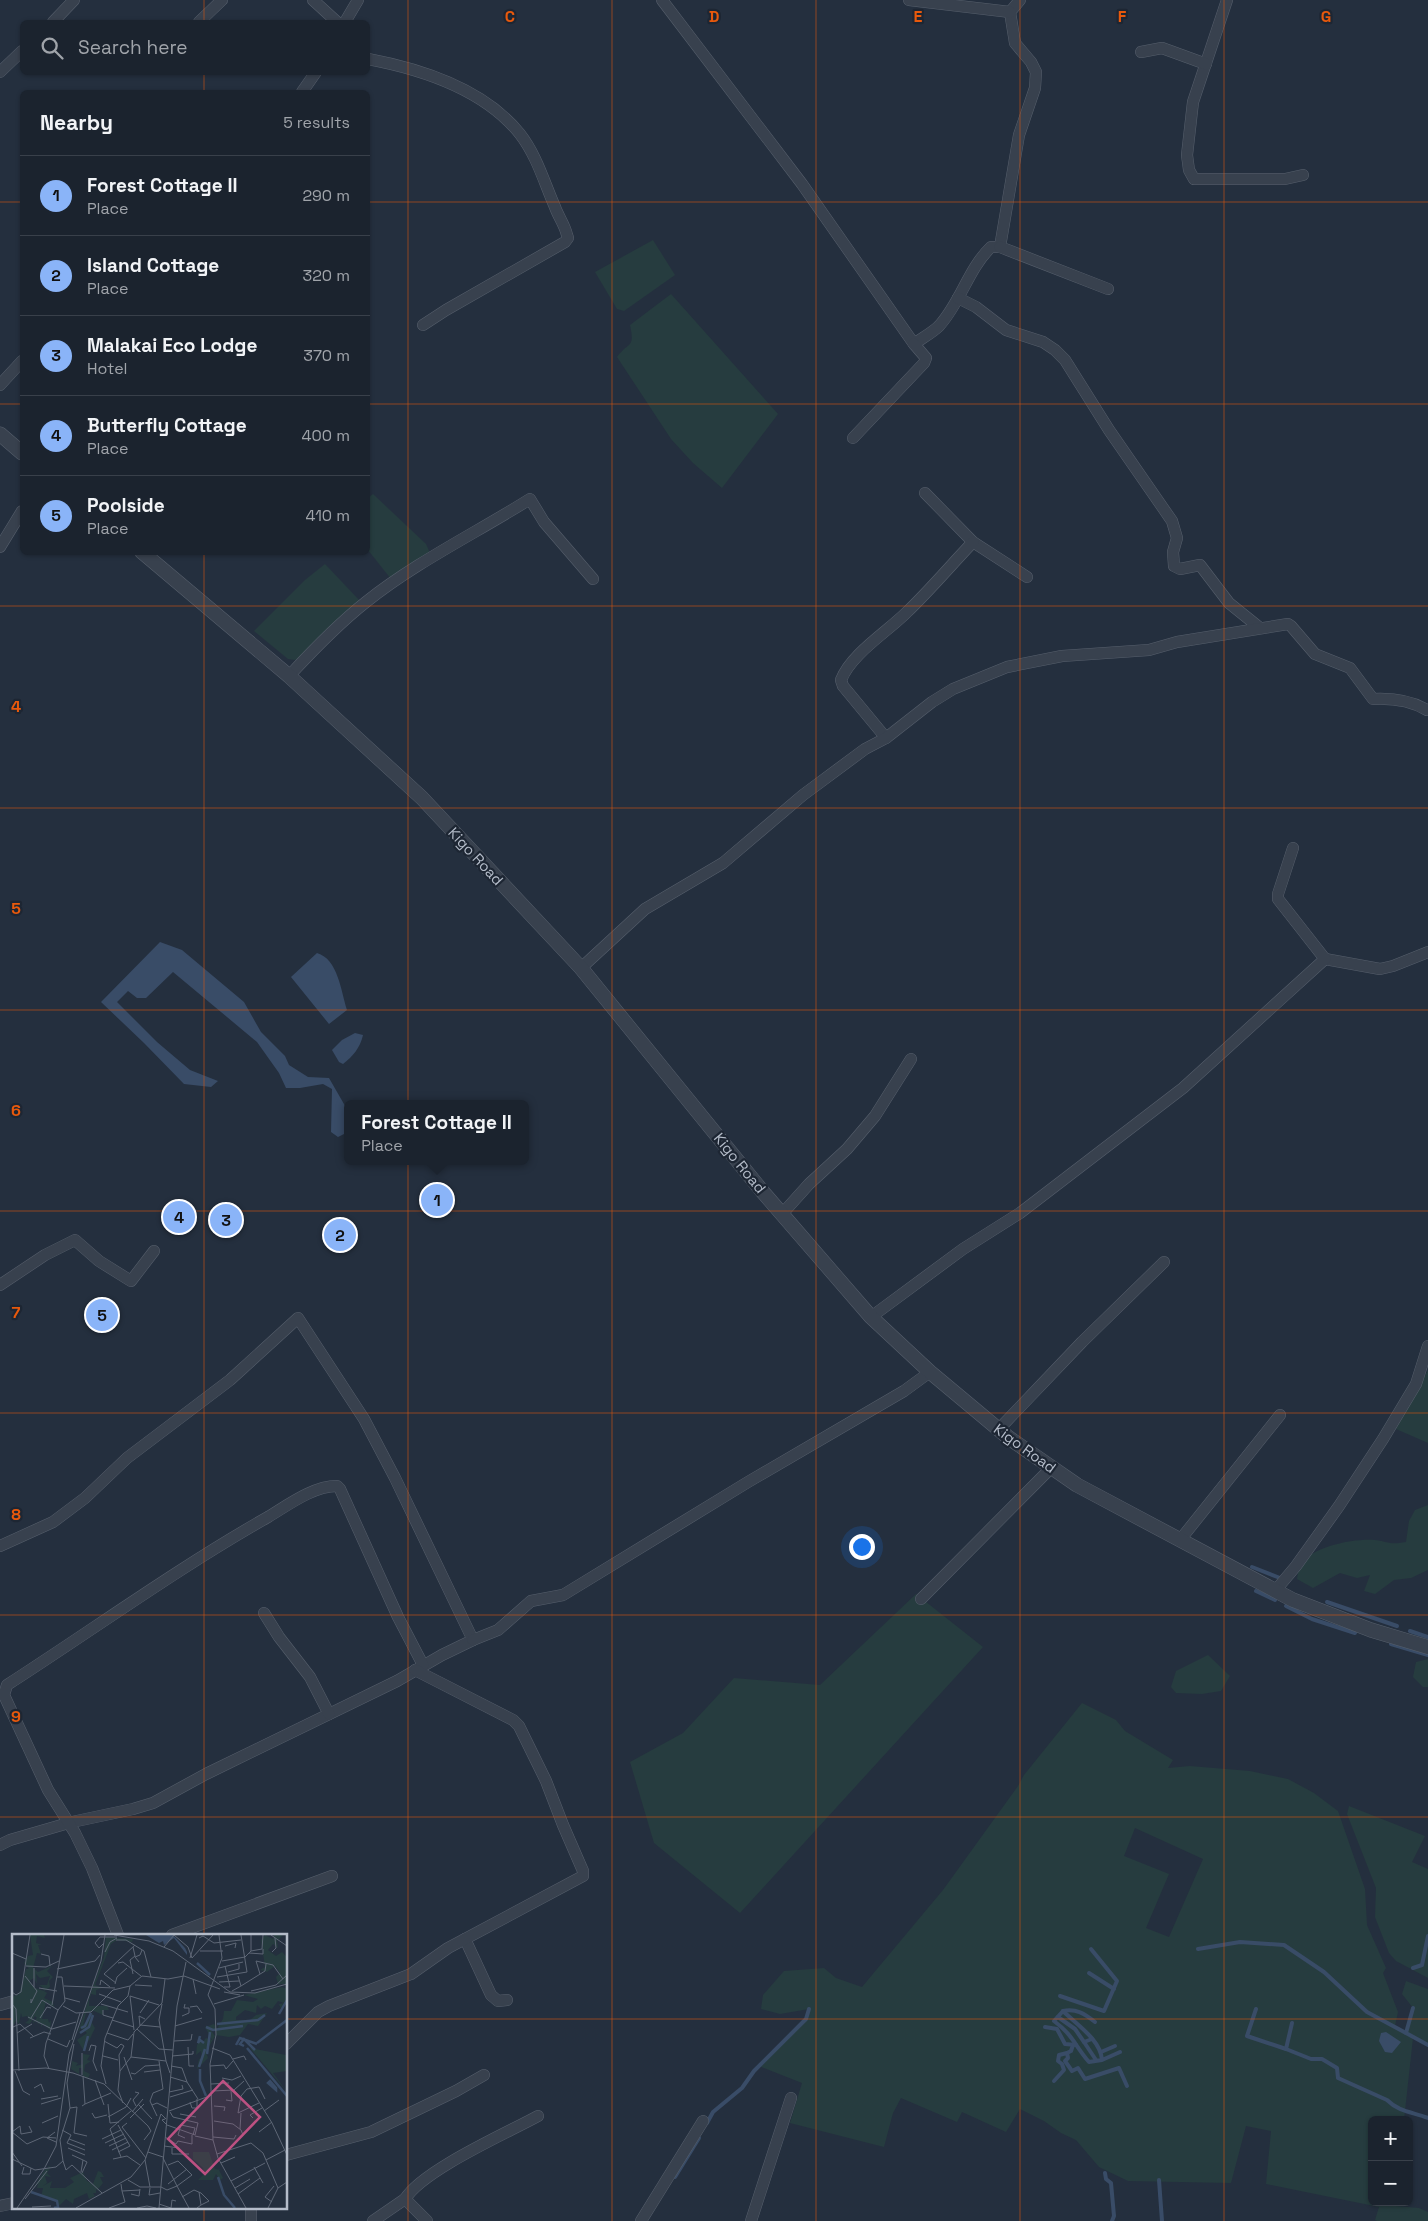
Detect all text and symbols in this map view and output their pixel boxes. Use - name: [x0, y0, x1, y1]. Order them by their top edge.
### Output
- text: C: [505, 6, 515, 27]
- text: D: [709, 6, 719, 27]
- text: E: [914, 6, 923, 27]
- text: F: [1118, 6, 1127, 27]
- text: G: [1321, 6, 1331, 27]
- search box: [20, 20, 370, 75]
- icon: search: [38, 34, 66, 62]
- text: Search here: [78, 35, 188, 60]
- text: Nearby: [40, 109, 113, 136]
- text: 5 results: [283, 112, 350, 133]
- text: Forest Cottage II: [87, 173, 238, 198]
- text: 1: [52, 185, 60, 206]
- text: 290 m: [302, 185, 350, 206]
- text: Place: [87, 198, 129, 219]
- text: Island Cottage: [87, 253, 219, 278]
- text: 2: [51, 265, 61, 286]
- text: 320 m: [303, 265, 350, 286]
- text: Place: [87, 278, 129, 299]
- text: Malakai Eco Lodge: [87, 333, 257, 358]
- text: 3: [51, 345, 61, 366]
- text: 370 m: [303, 345, 350, 366]
- text: Hotel: [87, 358, 128, 379]
- text: Butterfly Cottage: [87, 413, 247, 438]
- text: 4: [51, 425, 61, 446]
- text: 400 m: [302, 425, 350, 446]
- text: Place: [87, 438, 129, 459]
- text: Poolside: [87, 493, 165, 518]
- text: 5: [51, 505, 61, 526]
- text: 410 m: [306, 505, 350, 526]
- text: Place: [87, 518, 129, 539]
- text: 4: [11, 696, 21, 717]
- street label: Kigo Road: [444, 823, 508, 889]
- text: 5: [11, 898, 21, 919]
- text: 6: [11, 1100, 21, 1121]
- popup: [344, 1100, 529, 1165]
- text: Forest Cottage II: [361, 1110, 512, 1135]
- street label: Kigo Road: [710, 1129, 770, 1197]
- text: Place: [361, 1135, 403, 1156]
- pin: 1: [421, 1181, 453, 1219]
- pin: 4: [163, 1198, 195, 1236]
- pin: 3: [210, 1201, 242, 1239]
- pin: 2: [324, 1216, 356, 1254]
- pin: 5: [86, 1296, 118, 1334]
- text: 7: [12, 1302, 21, 1323]
- street label: Kigo Road: [990, 1419, 1060, 1477]
- text: 8: [11, 1504, 21, 1525]
- your location: [849, 1534, 875, 1560]
- text: 9: [11, 1706, 21, 1727]
- inset map: [12, 1934, 288, 2208]
- map controls: [1368, 2116, 1413, 2206]
- button: +: [1368, 2116, 1413, 2161]
- button: −: [1368, 2161, 1413, 2206]

